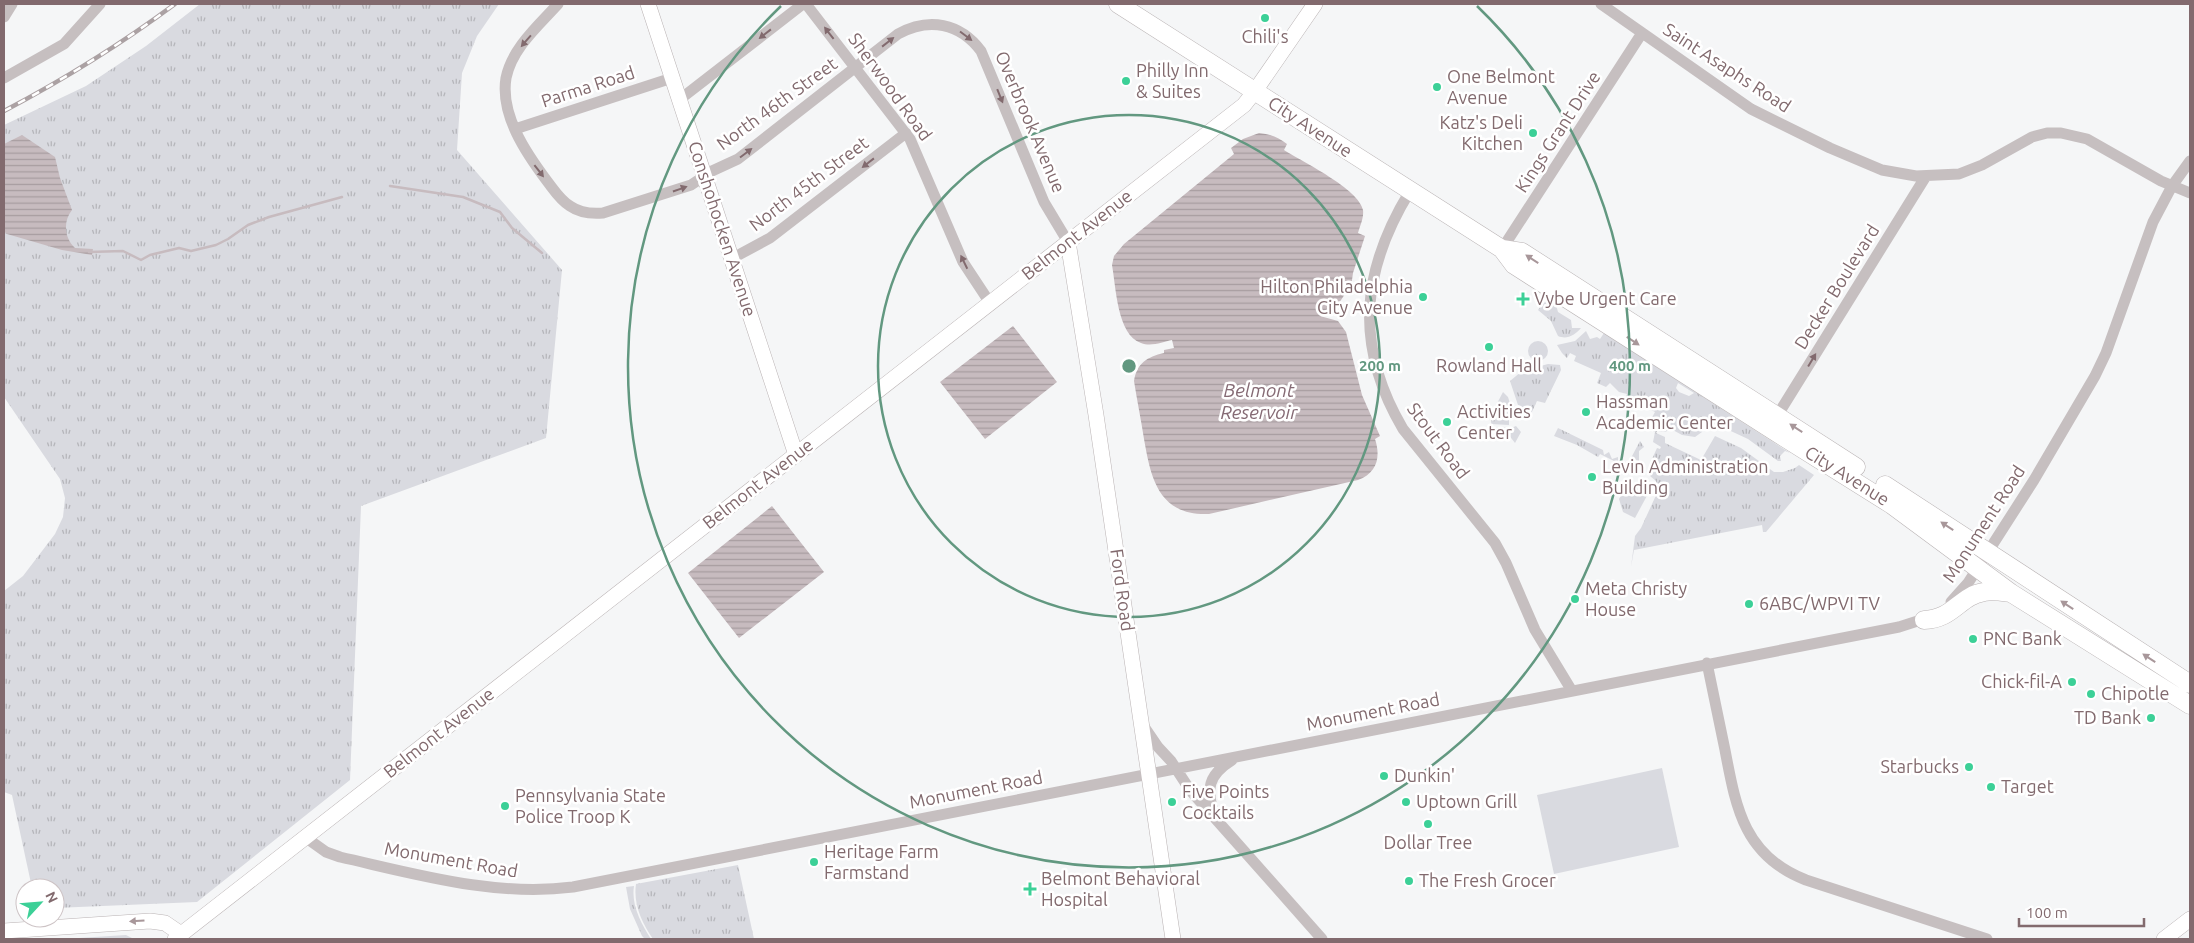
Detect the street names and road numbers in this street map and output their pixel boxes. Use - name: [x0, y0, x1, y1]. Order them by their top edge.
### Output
- street label: Saint Asaphs Road: [1660, 19, 1795, 116]
- street label: Sherwood Road: [845, 29, 937, 144]
- street label: Overbrook Avenue: [992, 48, 1070, 195]
- street label: North 46th Street: [712, 53, 840, 154]
- street label: Parma Road: [538, 62, 637, 111]
- street label: Kings Grant Drive: [1511, 67, 1604, 196]
- street label: City Avenue: [1265, 92, 1356, 161]
- street label: North 45th Street: [745, 132, 872, 234]
- street label: Conshohocken Avenue: [685, 138, 761, 319]
- street label: Belmont Avenue: [1017, 185, 1135, 283]
- street label: Decker Boulevard: [1790, 221, 1883, 352]
- street label: Stout Road: [1404, 398, 1474, 482]
- street label: Belmont Avenue: [698, 434, 816, 532]
- street label: City Avenue: [1802, 441, 1894, 509]
- street label: Monument Road: [1938, 461, 2028, 586]
- street label: Ford Road: [1107, 547, 1139, 632]
- street label: Belmont Avenue: [379, 683, 497, 781]
- street label: Monument Road: [1305, 688, 1441, 734]
- street label: Monument Road: [908, 766, 1044, 812]
- street label: Monument Road: [383, 837, 519, 881]

